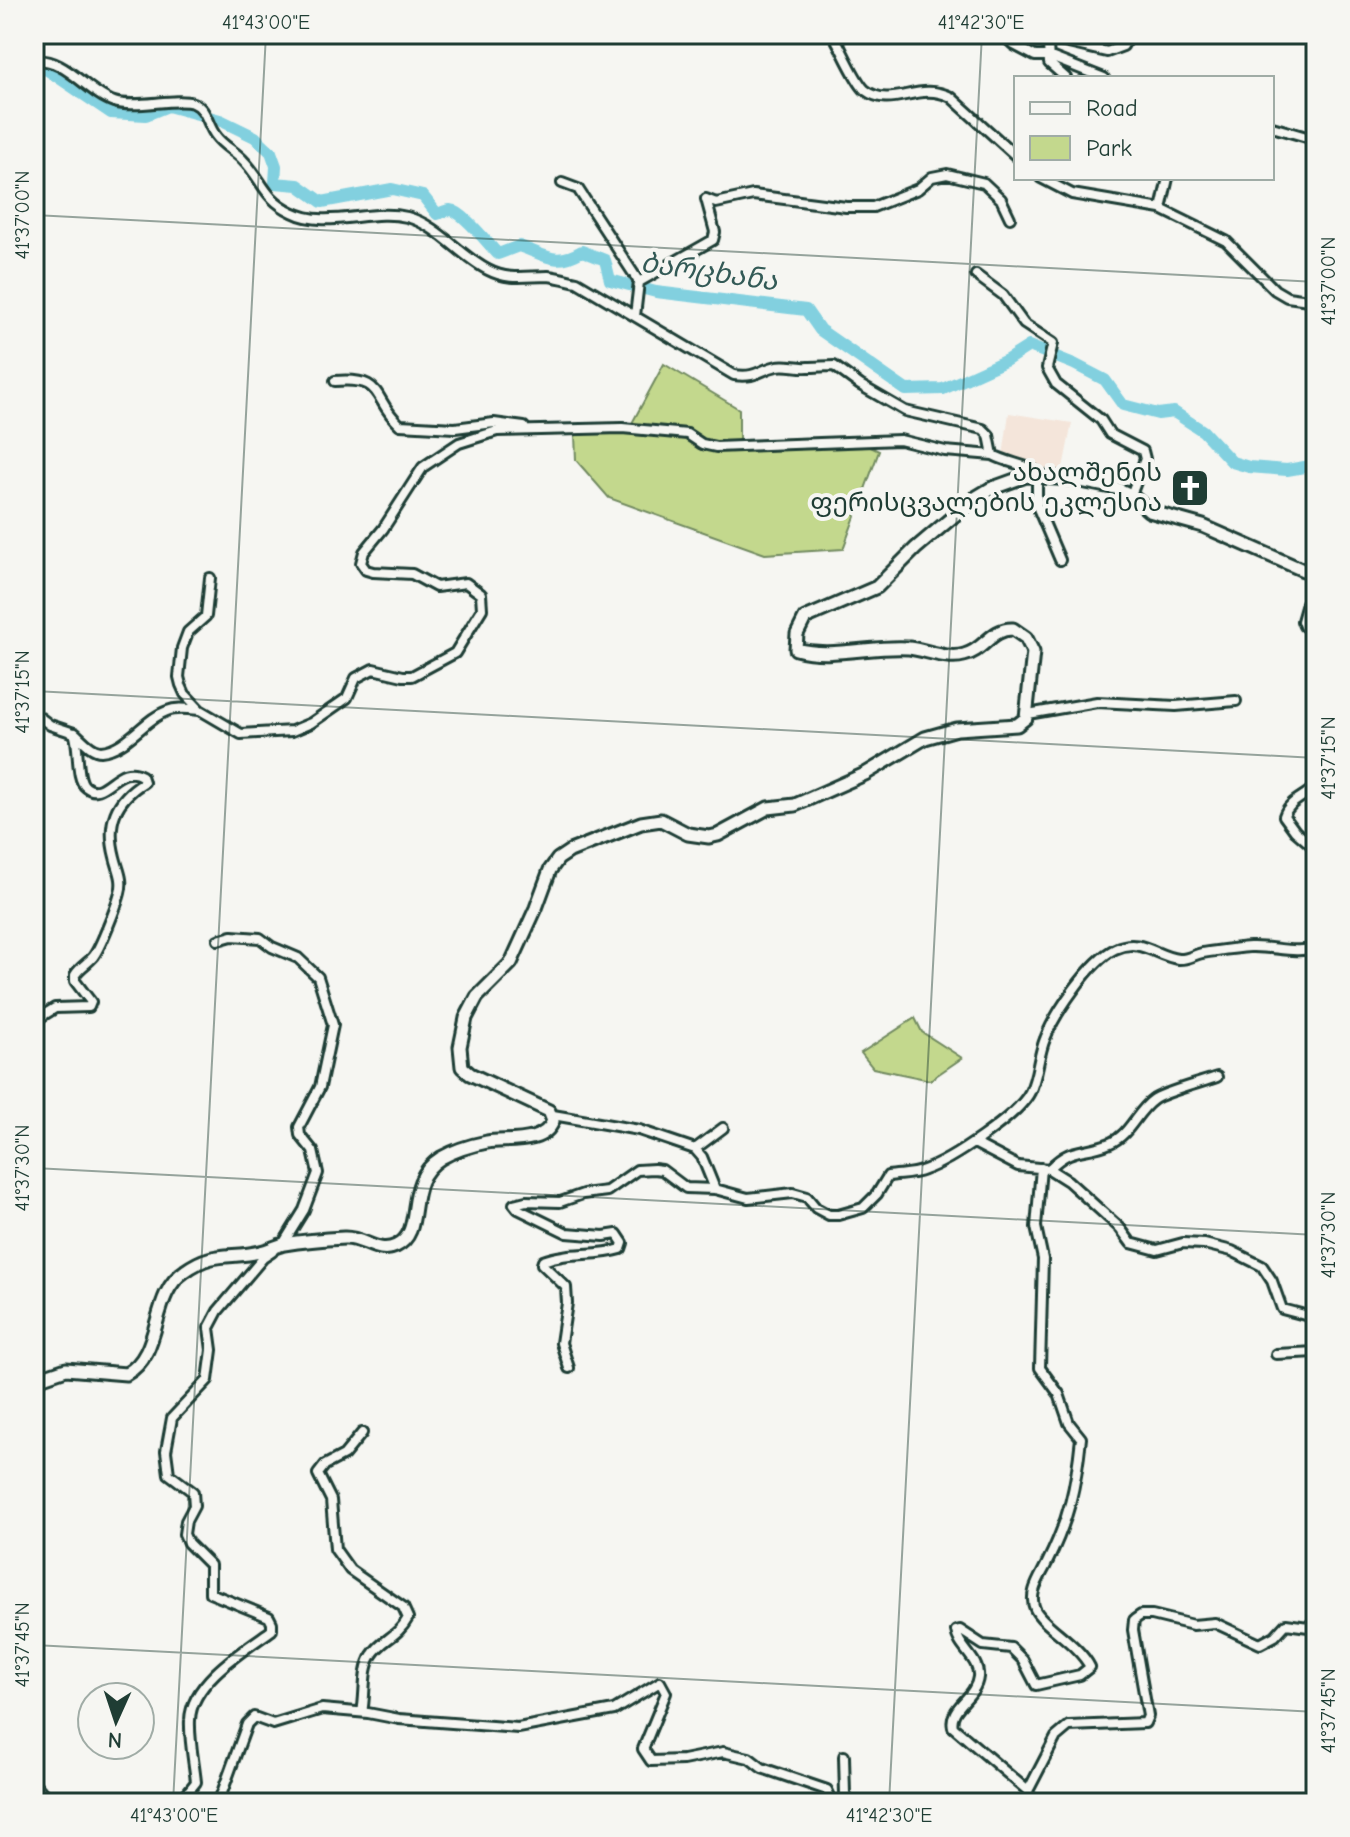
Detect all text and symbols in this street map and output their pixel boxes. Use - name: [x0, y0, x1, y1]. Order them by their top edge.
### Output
- text: 41°43'00"E: [222, 11, 310, 34]
- text: 41°42'30"E: [938, 11, 1024, 34]
- legend: [1014, 76, 1274, 180]
- text: Road: [1086, 94, 1138, 122]
- text: Park: [1086, 134, 1132, 162]
- text: 41°37'00"N: [11, 170, 34, 260]
- text: 41°37'00"N: [1317, 236, 1340, 326]
- water label: ბარცხანა: [639, 247, 780, 298]
- place label: ახალშენის ფერისცვალების ეკლესია: [810, 458, 1162, 518]
- church icon: ახალშენის ფერისცვალების ეკლესია: [1169, 467, 1211, 509]
- text: 41°37'15"N: [11, 650, 34, 734]
- text: 41°37'15"N: [1317, 716, 1340, 800]
- text: 41°37'30"N: [11, 1125, 34, 1212]
- text: 41°37'30"N: [1317, 1192, 1340, 1279]
- text: 41°37'45"N: [11, 1602, 34, 1688]
- text: 41°37'45"N: [1317, 1668, 1340, 1754]
- north arrow: [76, 1681, 156, 1761]
- text: N: [107, 1727, 123, 1753]
- text: 41°43'00"E: [130, 1804, 218, 1827]
- text: 41°42'30"E: [846, 1804, 932, 1827]

